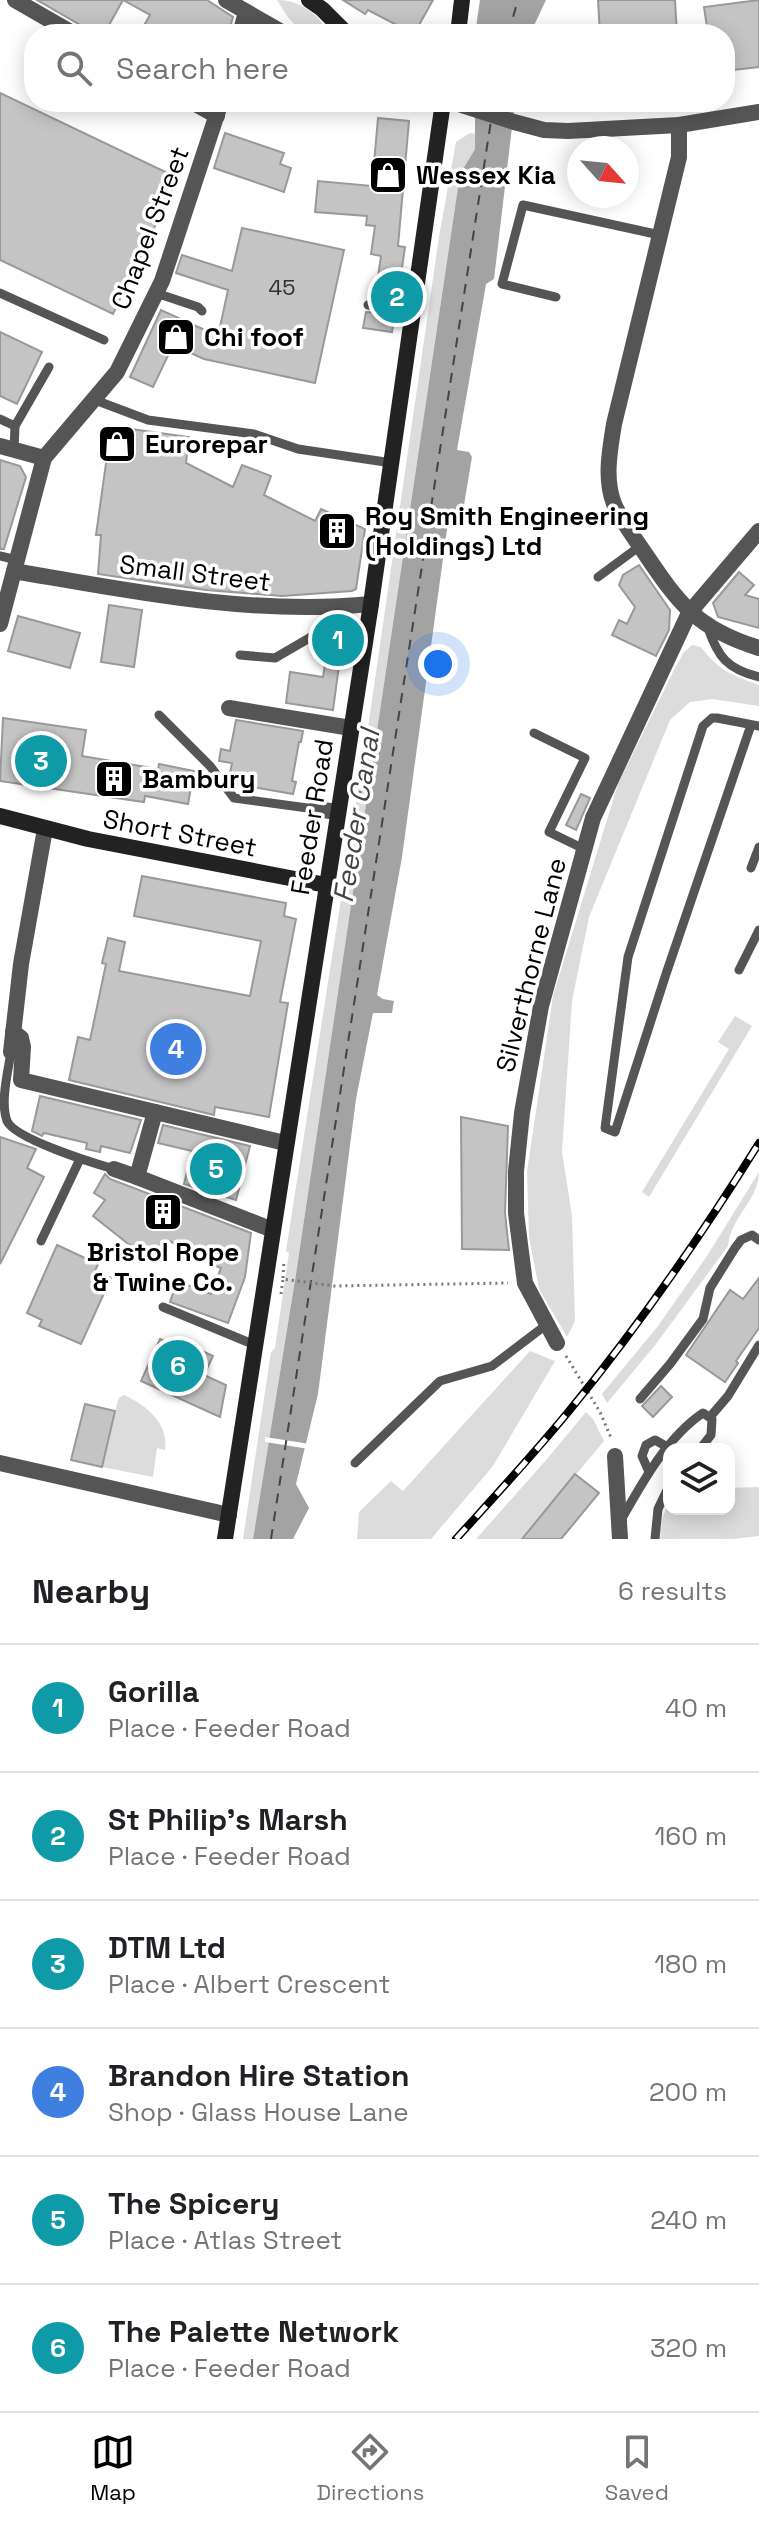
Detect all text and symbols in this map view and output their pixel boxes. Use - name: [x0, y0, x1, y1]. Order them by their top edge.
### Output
- search box: [24, 24, 735, 112]
- icon: search: [52, 46, 96, 90]
- text: Search here: [116, 49, 289, 88]
- north arrow: [567, 136, 639, 208]
- street label: Chapel Street: [103, 142, 197, 314]
- shop icon: Wessex Kia: [367, 154, 409, 196]
- place label: Wessex Kia: [416, 158, 556, 192]
- pin: 2: [371, 267, 423, 327]
- house number: 45: [269, 273, 295, 301]
- shop icon: Chi foof: [155, 316, 197, 358]
- place label: Chi foof: [204, 320, 304, 354]
- shop icon: Eurorepar: [96, 423, 138, 465]
- place label: Eurorepar: [145, 427, 268, 461]
- place label: Roy Smith Engineering (Holdings) Ltd: [365, 499, 649, 563]
- building icon: Roy Smith Engineering (Holdings) Ltd: [316, 510, 358, 552]
- street label: Small Street: [117, 547, 273, 599]
- pin: 1: [312, 610, 364, 670]
- your location: [418, 644, 458, 684]
- water label: Feeder Canal: [325, 724, 388, 905]
- pin: 3: [15, 731, 67, 791]
- street label: Feeder Road: [283, 737, 341, 897]
- building icon: Bambury: [93, 758, 135, 800]
- place label: Bambury: [142, 762, 255, 796]
- street label: Short Street: [100, 801, 260, 865]
- street label: Silverthorne Lane: [488, 854, 574, 1076]
- pin: 4: [150, 1019, 202, 1079]
- pin: 5: [190, 1139, 242, 1199]
- building icon: Bristol Rope & Twine Co.: [142, 1191, 184, 1233]
- place label: Bristol Rope & Twine Co.: [87, 1235, 239, 1299]
- pin: 6: [152, 1336, 204, 1396]
- map controls: [663, 1443, 735, 1515]
- button: layers: [663, 1443, 735, 1515]
- text: Nearby: [32, 1570, 150, 1613]
- text: 6 results: [618, 1574, 727, 1608]
- text: Gorilla: [108, 1672, 199, 1711]
- text: 1: [52, 1691, 64, 1725]
- text: 40 m: [665, 1691, 727, 1725]
- text: Place · Feeder Road: [108, 1711, 351, 1745]
- text: St Philip's Marsh: [108, 1800, 348, 1839]
- text: 2: [50, 1819, 66, 1853]
- text: 160 m: [655, 1819, 727, 1853]
- text: Place · Feeder Road: [108, 1839, 351, 1873]
- text: DTM Ltd: [108, 1928, 226, 1967]
- text: 3: [50, 1947, 66, 1981]
- text: 180 m: [654, 1947, 727, 1981]
- text: Place · Albert Crescent: [108, 1967, 390, 2001]
- text: Brandon Hire Station: [108, 2056, 409, 2095]
- text: 4: [50, 2075, 66, 2109]
- text: 200 m: [649, 2075, 727, 2109]
- text: Shop · Glass House Lane: [108, 2095, 409, 2129]
- text: The Spicery: [108, 2184, 280, 2223]
- text: 5: [50, 2203, 66, 2237]
- text: 240 m: [650, 2203, 727, 2237]
- text: Place · Atlas Street: [108, 2223, 342, 2257]
- text: The Palette Network: [108, 2312, 399, 2351]
- text: 6: [50, 2331, 66, 2365]
- text: 320 m: [650, 2331, 727, 2365]
- text: Place · Feeder Road: [108, 2351, 351, 2385]
- tab: Map: [90, 2430, 136, 2506]
- tab: Directions: [316, 2430, 424, 2506]
- tab: Saved: [605, 2430, 669, 2506]

